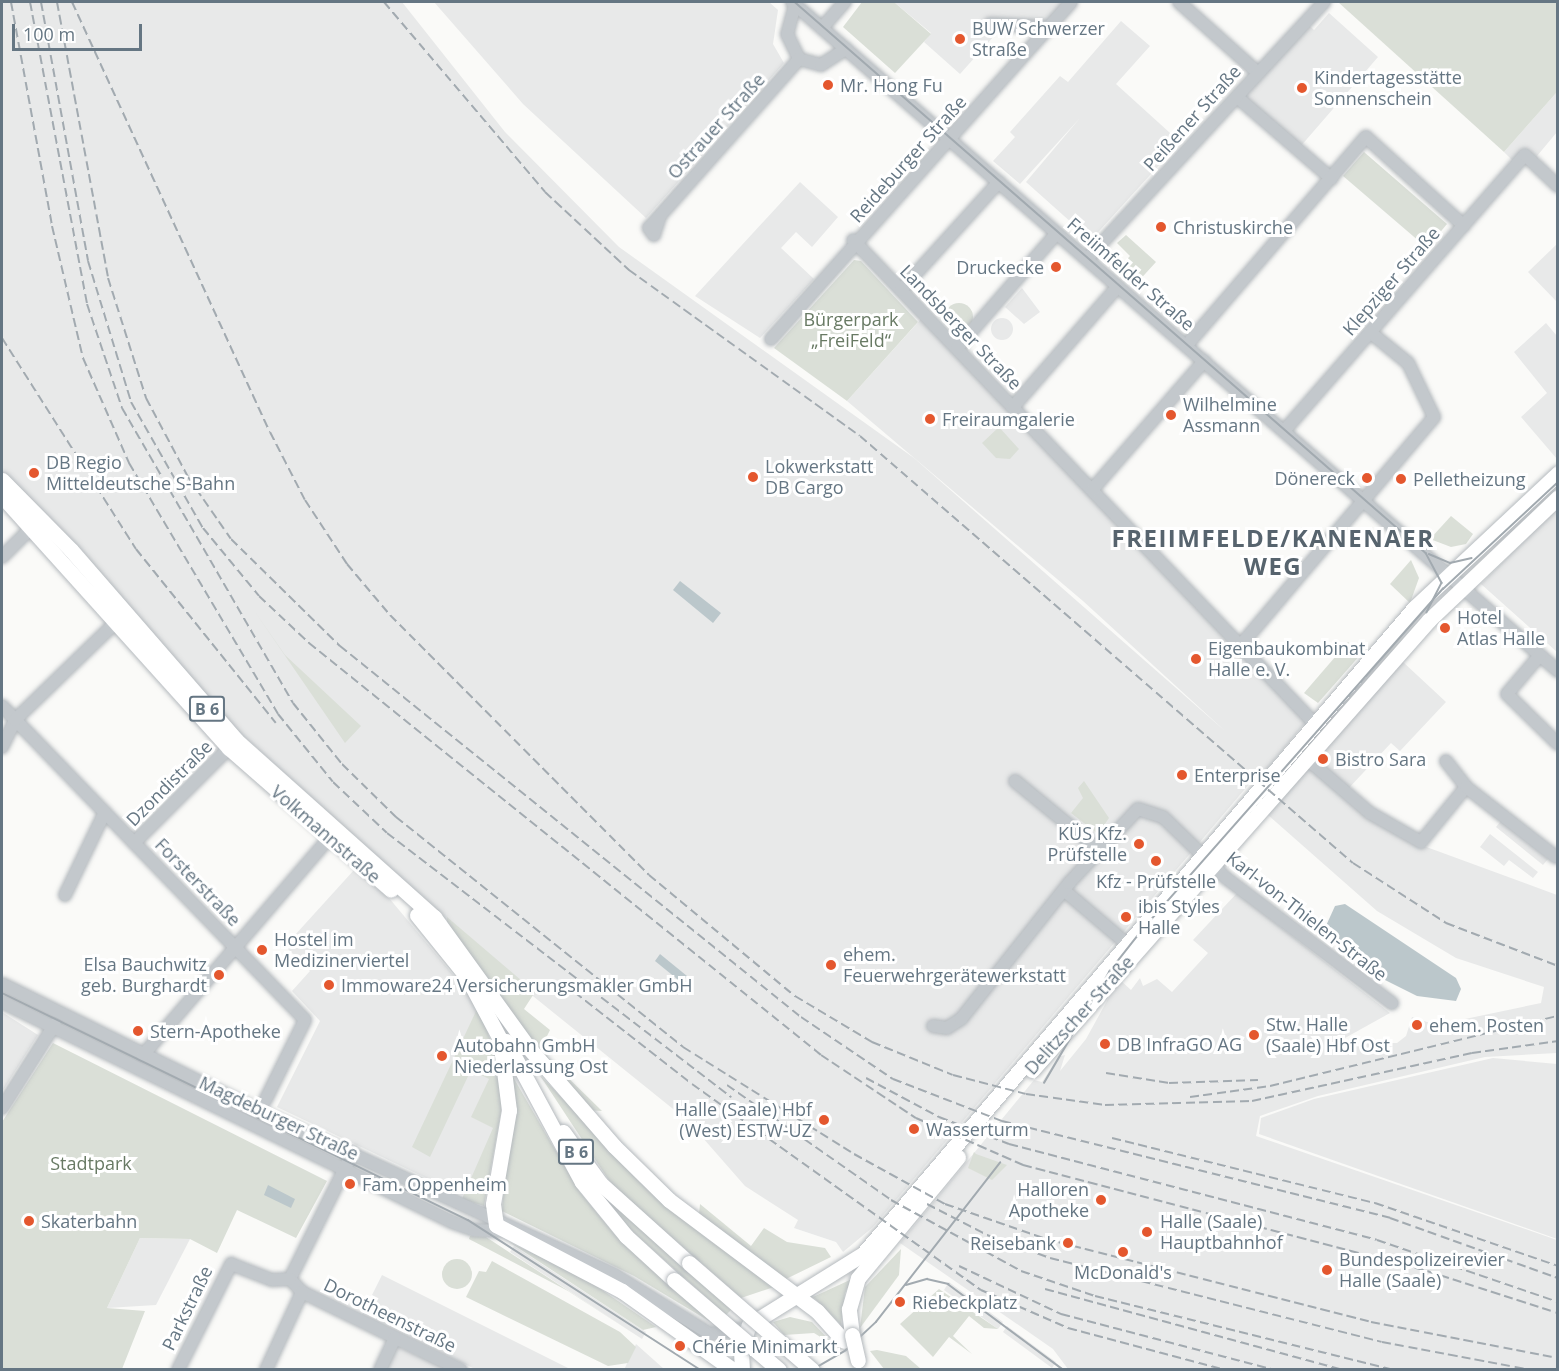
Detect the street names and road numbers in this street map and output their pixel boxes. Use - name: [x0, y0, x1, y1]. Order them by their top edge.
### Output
- street label: Peißener Straße: [1139, 61, 1245, 175]
- street label: Ostrauer Straße: [663, 69, 769, 183]
- street label: Reideburger Straße: [845, 91, 971, 227]
- street label: Freiimfelder Straße: [1063, 213, 1199, 335]
- street label: Klepziger Straße: [1338, 222, 1444, 340]
- street label: Landsberger Straße: [896, 260, 1026, 394]
- road number: B 6: [188, 696, 226, 722]
- street label: Dzondistraße: [122, 736, 216, 830]
- street label: Volkmannstraße: [267, 781, 385, 887]
- street label: Forsterstraße: [151, 834, 245, 930]
- street label: Karl-von-Thielen-Straße: [1223, 847, 1391, 985]
- street label: Delitzscher Straße: [1020, 951, 1138, 1079]
- street label: Magdeburger Straße: [196, 1072, 362, 1164]
- road number: B 6: [556, 1139, 596, 1165]
- street label: Parkstraße: [157, 1262, 217, 1354]
- street label: Dorotheenstraße: [320, 1274, 460, 1356]

